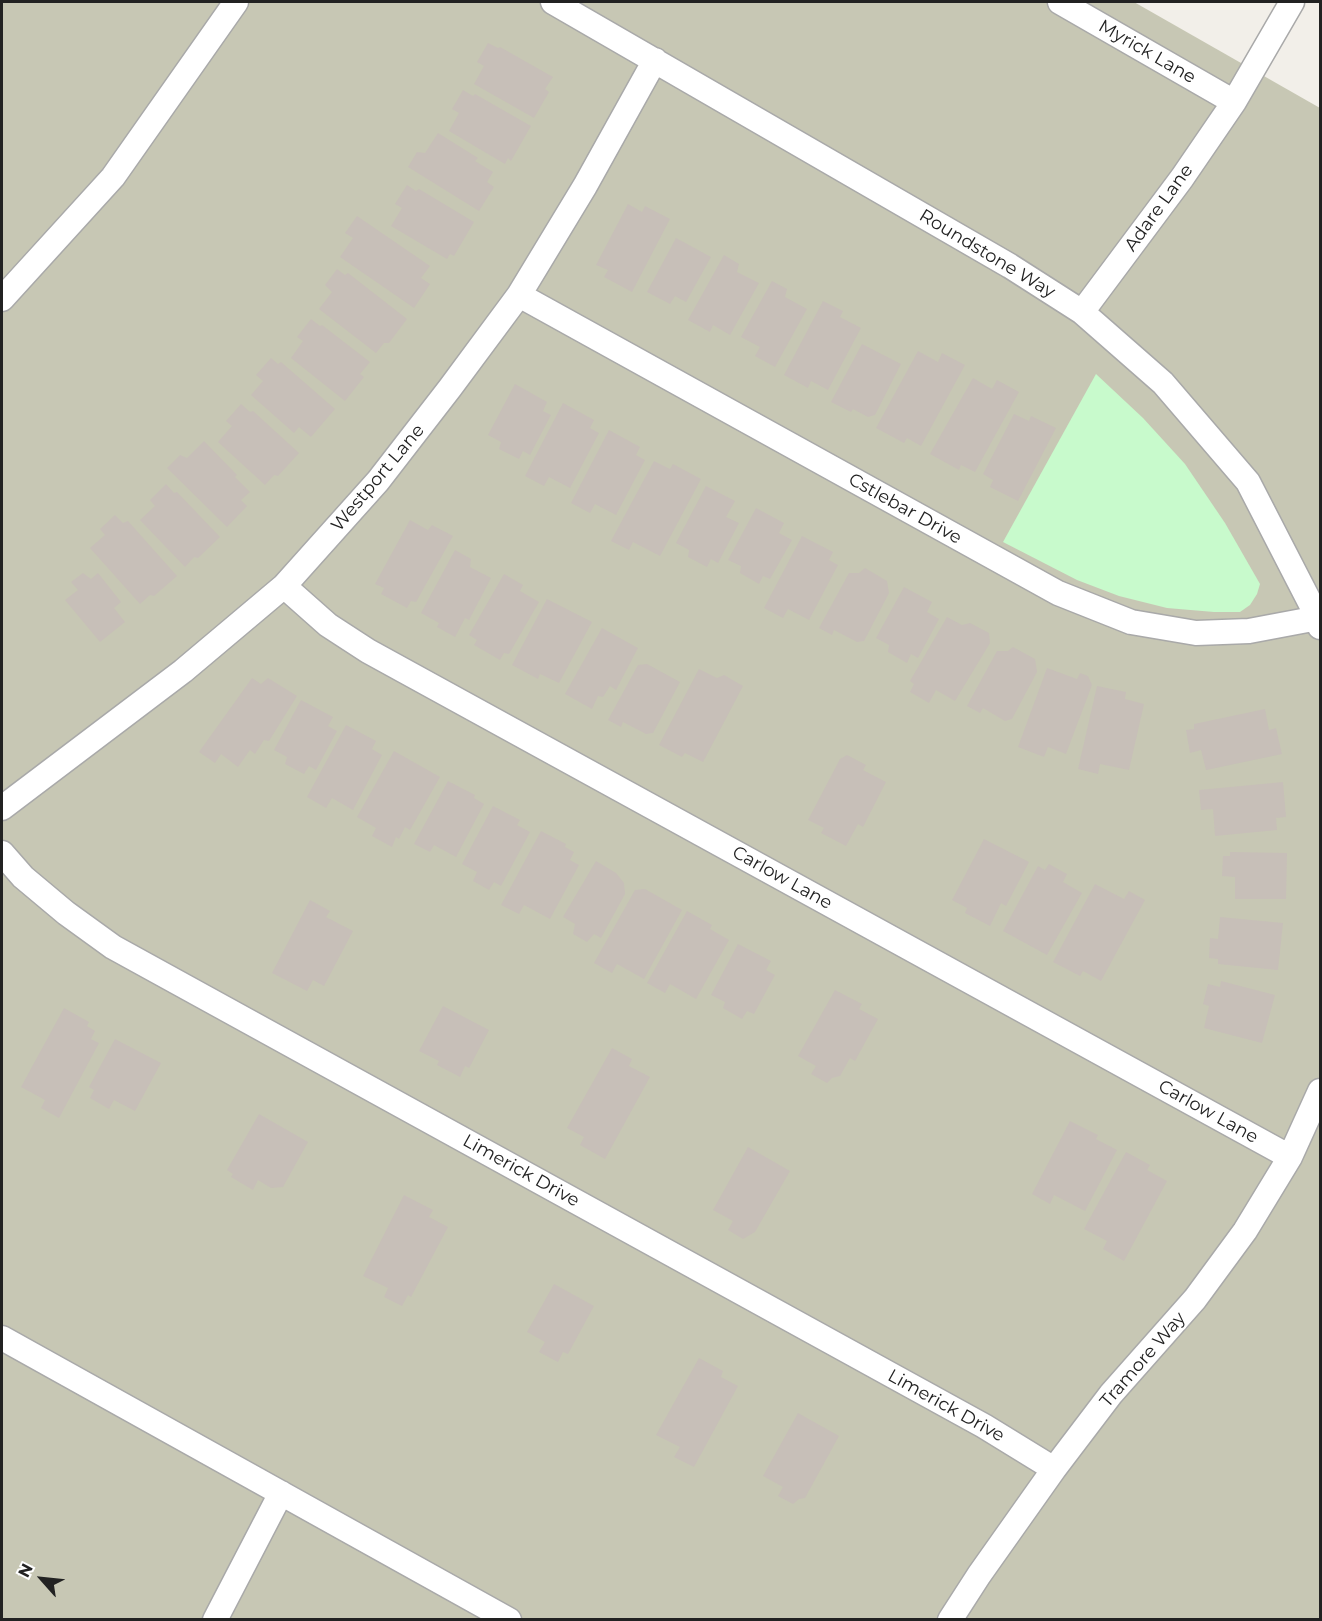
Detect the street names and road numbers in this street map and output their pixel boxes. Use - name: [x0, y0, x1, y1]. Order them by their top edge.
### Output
- street label: Myrick Lane: [1095, 15, 1199, 89]
- street label: Adare Lane: [1120, 160, 1198, 256]
- street label: Roundstone Way: [915, 205, 1059, 303]
- street label: Westport Lane: [327, 420, 429, 536]
- street label: Cstlebar Drive: [845, 469, 965, 549]
- street label: Carlow Lane: [728, 842, 836, 914]
- street label: Carlow Lane: [1154, 1076, 1262, 1148]
- street label: Limerick Drive: [459, 1130, 583, 1212]
- street label: Tramore Way: [1096, 1308, 1190, 1412]
- street label: Limerick Drive: [884, 1365, 1008, 1447]

